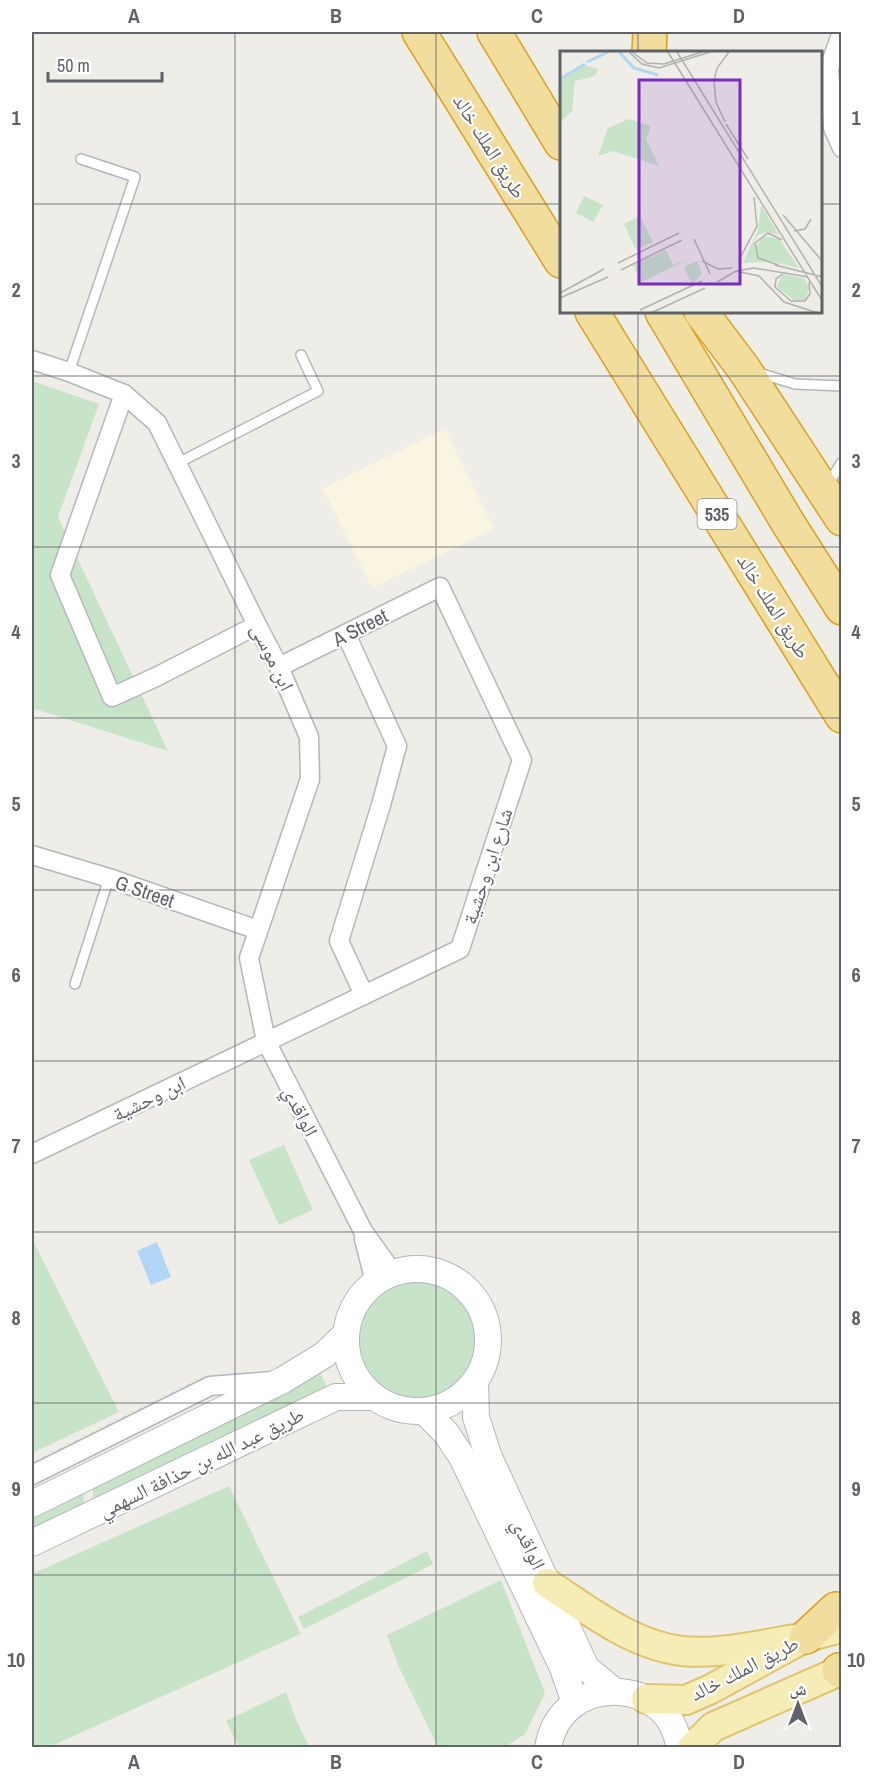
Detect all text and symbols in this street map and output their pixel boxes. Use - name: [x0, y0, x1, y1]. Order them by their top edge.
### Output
- text: A: [128, 2, 140, 29]
- text: B: [330, 2, 342, 29]
- text: C: [531, 2, 543, 29]
- text: D: [733, 2, 745, 29]
- scale bar: [48, 45, 162, 83]
- inset map: [560, 51, 822, 314]
- text: 50 m: [57, 53, 90, 78]
- street label: طريق الملك خالد: [447, 89, 533, 203]
- text: 1: [11, 104, 21, 131]
- text: 1: [851, 104, 861, 131]
- text: 2: [11, 276, 21, 303]
- text: 2: [851, 276, 861, 303]
- text: 3: [11, 447, 21, 474]
- text: 3: [851, 447, 861, 474]
- road number: 535: [698, 499, 736, 529]
- street label: طريق الملك خالد: [731, 549, 817, 663]
- street label: A Street: [327, 602, 393, 653]
- text: 4: [11, 618, 21, 645]
- text: 4: [851, 618, 861, 645]
- street label: ابن موسى: [245, 619, 301, 695]
- text: 5: [11, 790, 21, 817]
- text: 5: [851, 790, 861, 817]
- street label: شارع ابن وحشية: [456, 804, 518, 928]
- street label: G Street: [112, 868, 179, 914]
- text: 6: [11, 961, 21, 988]
- text: 6: [851, 961, 861, 988]
- street label: ابن وحشية: [108, 1069, 190, 1127]
- street label: الواقدي: [274, 1081, 325, 1142]
- text: 7: [11, 1132, 21, 1159]
- text: 7: [851, 1132, 861, 1159]
- text: 8: [11, 1304, 21, 1331]
- text: 8: [851, 1304, 861, 1331]
- street label: طريق عبد الله بن حذافة السهمي: [94, 1400, 310, 1526]
- text: 9: [11, 1475, 21, 1502]
- text: 9: [851, 1475, 861, 1502]
- street label: الواقدي: [503, 1514, 553, 1575]
- street label: طريق الملك خالد: [685, 1629, 803, 1707]
- text: 10: [7, 1646, 25, 1673]
- text: 10: [847, 1646, 865, 1673]
- north arrow: [768, 1674, 828, 1734]
- text: ش: [790, 1678, 807, 1700]
- text: A: [128, 1748, 140, 1775]
- text: B: [330, 1748, 342, 1775]
- text: C: [531, 1748, 543, 1775]
- text: D: [733, 1748, 745, 1775]

